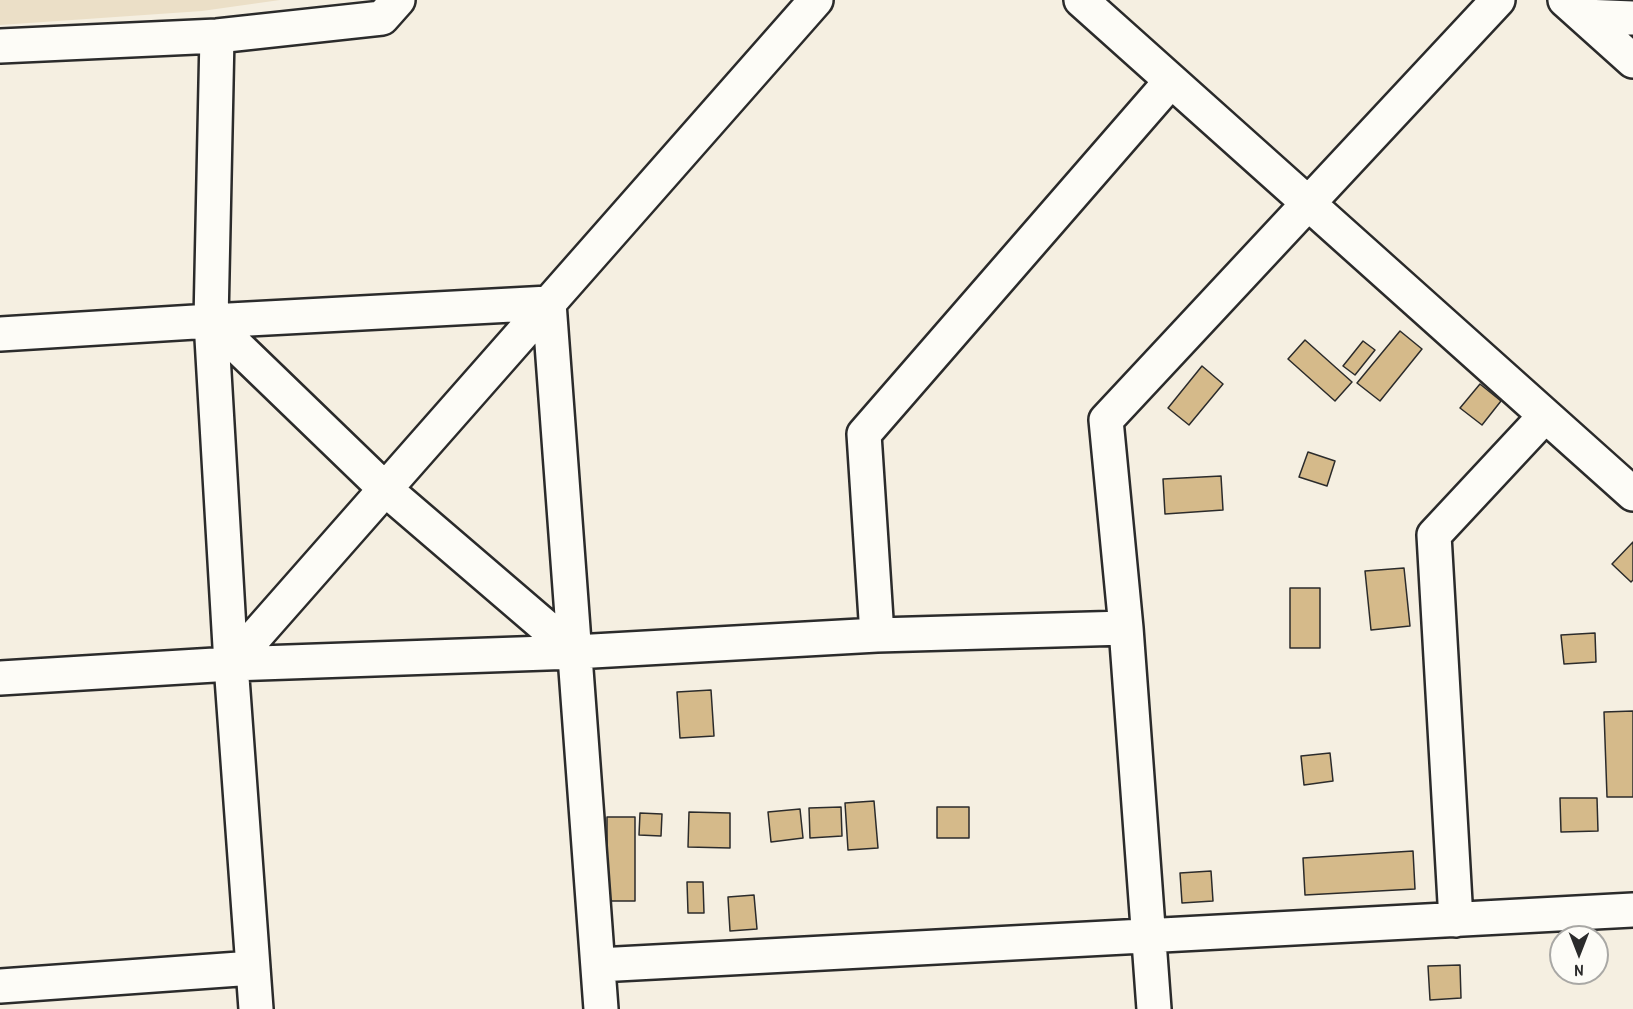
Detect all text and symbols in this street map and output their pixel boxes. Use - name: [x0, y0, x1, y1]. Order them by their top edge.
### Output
- north arrow: [1549, 925, 1609, 985]
- text: N: [1575, 960, 1583, 982]

